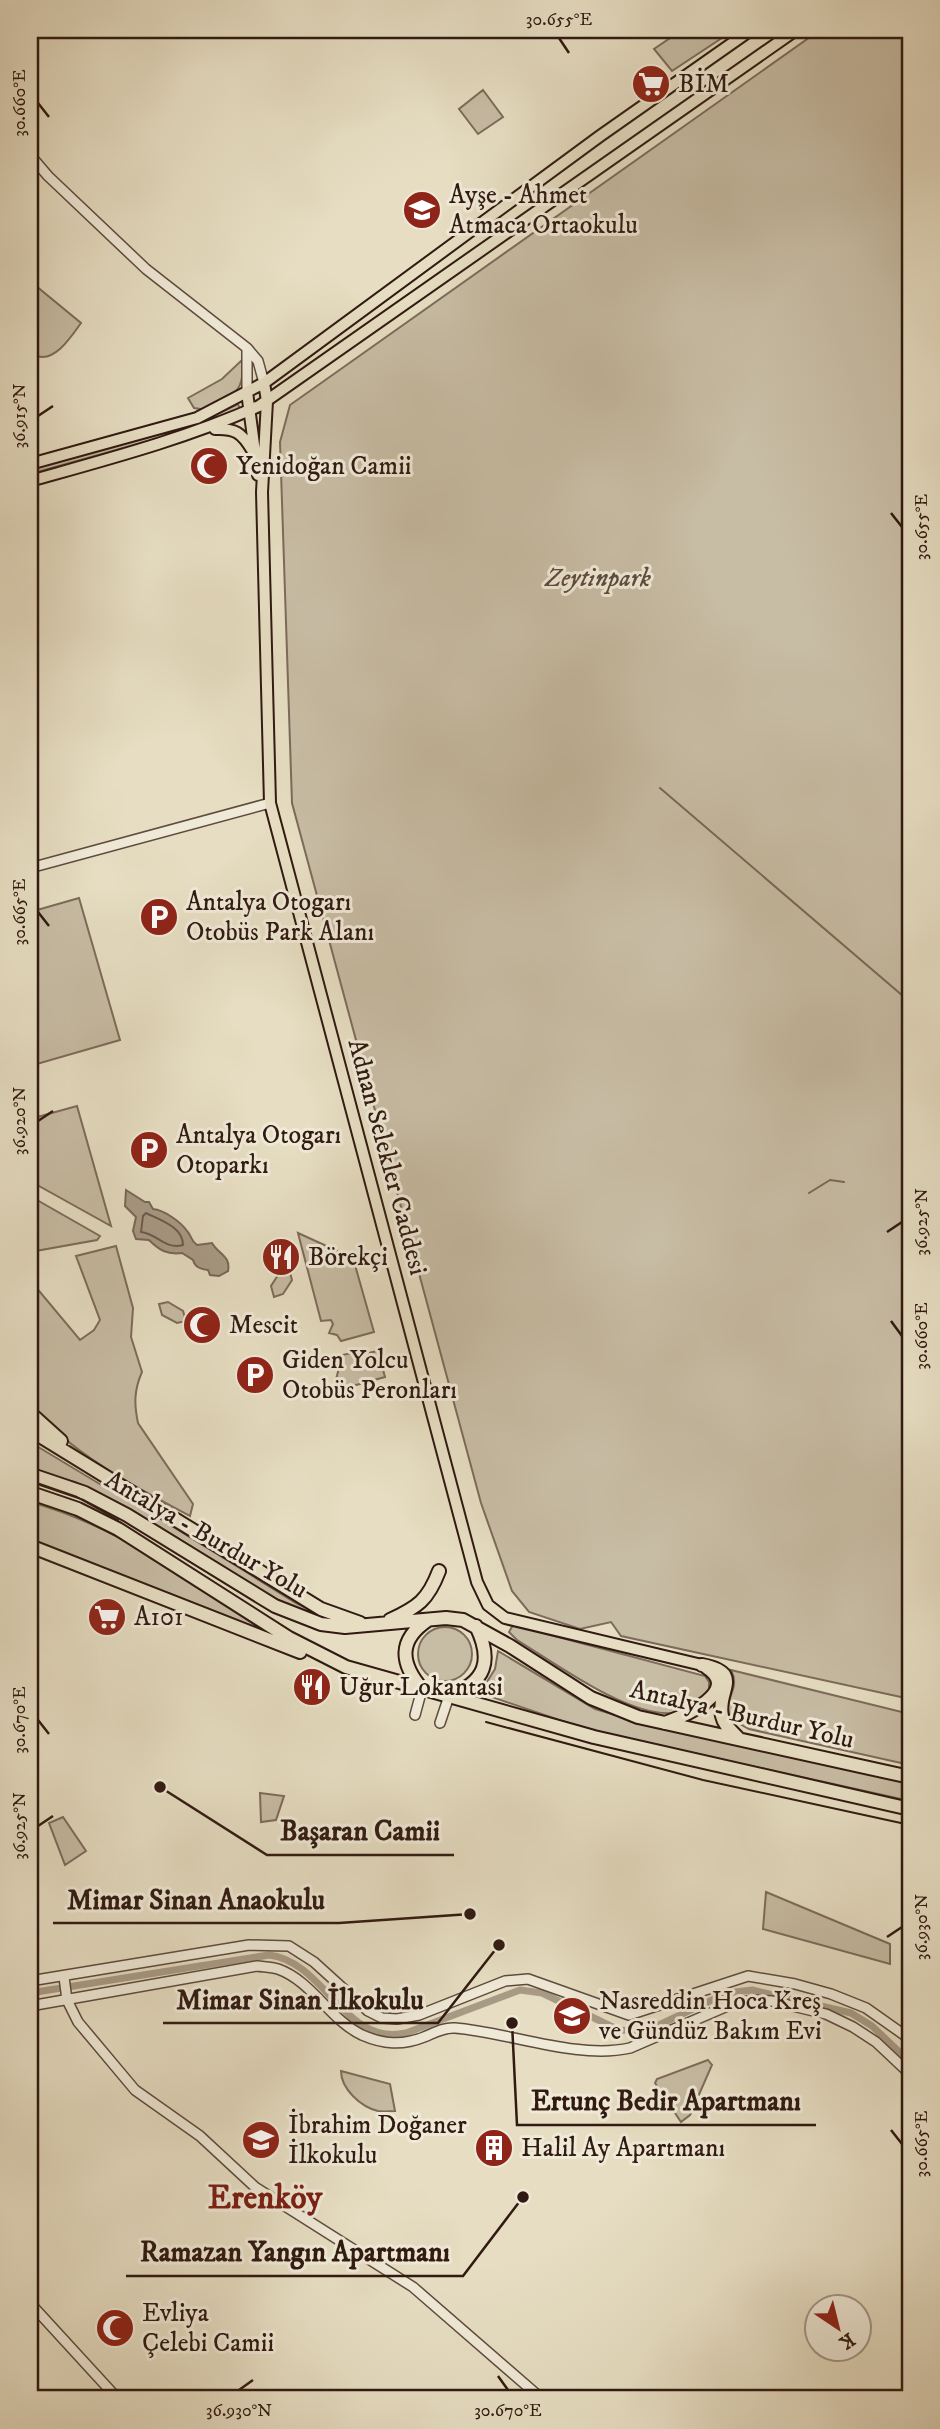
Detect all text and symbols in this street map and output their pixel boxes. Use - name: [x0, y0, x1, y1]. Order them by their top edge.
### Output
- text: 30.655°E: [526, 9, 592, 31]
- supermarket icon: BİM: [630, 63, 672, 105]
- place label: BİM: [678, 67, 729, 101]
- text: 30.660°E: [9, 69, 31, 137]
- place label: Ayşe - Ahmet Atmaca Ortaokulu: [449, 179, 638, 242]
- school or university icon: Ayşe - Ahmet Atmaca Ortaokulu: [401, 189, 443, 231]
- text: 36.915°N: [9, 383, 31, 449]
- mosque icon: Yenidoğan Camii: [188, 445, 230, 487]
- place label: Yenidoğan Camii: [236, 450, 412, 483]
- text: 30.655°E: [911, 494, 933, 560]
- park label: Zeytinpark: [543, 562, 651, 595]
- text: 30.665°E: [9, 878, 31, 945]
- place label: Antalya Otogarı Otobüs Park Alanı: [186, 886, 374, 949]
- parking icon: Antalya Otogarı Otobüs Park Alanı: [138, 896, 180, 938]
- street label: Adnan Selekler Caddesi: [340, 1035, 434, 1279]
- text: 36.920°N: [9, 1087, 31, 1155]
- place label: Antalya Otogarı Otoparkı: [176, 1119, 341, 1182]
- parking icon: Antalya Otogarı Otoparkı: [128, 1129, 170, 1171]
- text: 36.925°N: [911, 1188, 933, 1256]
- restaurant icon: Börekçi: [260, 1236, 302, 1278]
- place label: Börekçi: [308, 1241, 388, 1274]
- text: 30.660°E: [911, 1302, 933, 1370]
- mosque icon: Mescit: [181, 1304, 223, 1346]
- place label: Mescit: [229, 1309, 298, 1342]
- place label: Giden Yolcu Otobüs Peronları: [282, 1344, 457, 1407]
- parking icon: Giden Yolcu Otobüs Peronları: [234, 1354, 276, 1396]
- street label: Antalya - Burdur Yolu: [99, 1463, 313, 1607]
- supermarket icon: A101: [86, 1596, 128, 1638]
- place label: A101: [134, 1601, 183, 1634]
- restaurant icon: Uğur Lokantasi: [291, 1666, 333, 1708]
- place label: Uğur Lokantasi: [339, 1671, 503, 1704]
- street label: Antalya - Burdur Yolu: [627, 1673, 857, 1757]
- text: 30.670°E: [9, 1686, 31, 1754]
- text: 36.925°N: [9, 1792, 31, 1860]
- callout: Başaran Camii: [267, 1806, 454, 1855]
- text: Başaran Camii: [280, 1814, 440, 1849]
- callout: Mimar Sinan Anaokulu: [53, 1874, 339, 1923]
- text: Mimar Sinan Anaokulu: [67, 1883, 326, 1918]
- text: 36.930°N: [911, 1894, 933, 1960]
- callout: Mimar Sinan İlkokulu: [163, 1974, 438, 2023]
- text: Mimar Sinan İlkokulu: [176, 1982, 424, 2018]
- place label: Nasreddin Hoca Kreş ve Gündüz Bakım Evi: [598, 1985, 822, 2048]
- school or university icon: Nasreddin Hoca Kreş ve Gündüz Bakım Evi: [551, 1995, 593, 2037]
- callout: Ertunç Bedir Apartmanı: [517, 2076, 816, 2125]
- text: Ertunç Bedir Apartmanı: [531, 2084, 801, 2119]
- place label: İbrahim Doğaner İlkokulu: [288, 2108, 467, 2172]
- text: 30.665°E: [911, 2110, 933, 2177]
- school or university icon: İbrahim Doğaner İlkokulu: [240, 2119, 282, 2161]
- building icon: Halil Ay Apartmanı: [473, 2127, 515, 2169]
- place label: Halil Ay Apartmanı: [521, 2132, 725, 2165]
- district label: Erenköy: [208, 2178, 323, 2219]
- callout: Ramazan Yangın Apartmanı: [126, 2227, 463, 2276]
- text: Ramazan Yangın Apartmanı: [140, 2235, 450, 2270]
- north arrow: [804, 2292, 874, 2362]
- place label: Evliya Çelebi Camii: [142, 2297, 274, 2360]
- mosque icon: Evliya Çelebi Camii: [94, 2307, 136, 2349]
- text: K: [834, 2327, 859, 2354]
- text: 36.930°N: [206, 2400, 272, 2422]
- text: 30.670°E: [474, 2400, 542, 2422]

